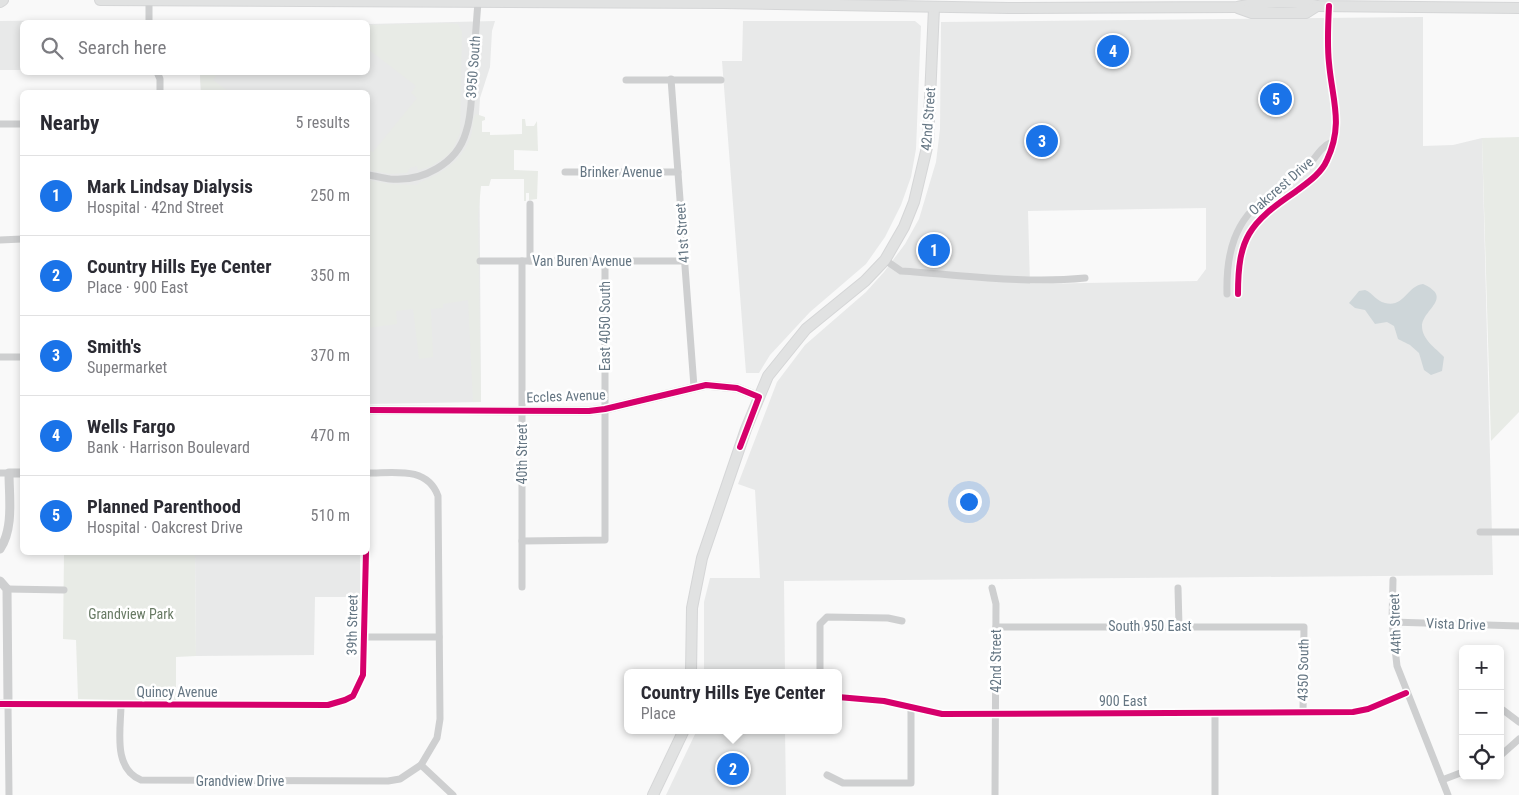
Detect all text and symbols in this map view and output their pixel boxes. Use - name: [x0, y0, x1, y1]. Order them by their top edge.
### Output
- search box: [20, 20, 370, 75]
- pin: 4: [1097, 32, 1129, 70]
- icon: search: [38, 34, 66, 62]
- street label: 3950 South: [463, 35, 483, 99]
- text: Search here: [78, 36, 166, 59]
- pin: 5: [1260, 80, 1292, 118]
- street label: 42nd Street: [918, 87, 938, 151]
- text: Nearby: [40, 111, 99, 135]
- text: 5 results: [295, 113, 350, 132]
- pin: 3: [1026, 122, 1058, 160]
- street label: Oakcrest Drive: [1246, 153, 1317, 218]
- street label: Brinker Avenue: [580, 164, 663, 180]
- text: Mark Lindsay Dialysis: [87, 175, 253, 198]
- text: 1: [52, 186, 60, 205]
- text: 250 m: [311, 186, 350, 205]
- text: Hospital · 42nd Street: [87, 198, 224, 217]
- street label: 41st Street: [672, 202, 692, 264]
- pin: 1: [918, 231, 950, 269]
- street label: Van Buren Avenue: [532, 253, 632, 269]
- text: Country Hills Eye Center: [87, 255, 272, 278]
- text: 2: [52, 266, 60, 285]
- text: 350 m: [311, 266, 350, 285]
- text: Place · 900 East: [87, 278, 188, 297]
- street label: East 4050 South: [597, 281, 613, 371]
- text: Smith's: [87, 335, 141, 358]
- text: 3: [52, 346, 60, 365]
- text: 370 m: [311, 346, 350, 365]
- text: Supermarket: [87, 358, 167, 377]
- street label: Eccles Avenue: [526, 387, 606, 405]
- text: Wells Fargo: [87, 415, 175, 438]
- street label: 40th Street: [514, 424, 530, 484]
- text: 4: [52, 426, 60, 445]
- text: 470 m: [311, 426, 350, 445]
- text: Bank · Harrison Boulevard: [87, 438, 250, 457]
- your location: [956, 489, 982, 515]
- text: Planned Parenthood: [87, 495, 241, 518]
- text: 5: [52, 506, 60, 525]
- text: 510 m: [311, 506, 350, 525]
- text: Hospital · Oakcrest Drive: [87, 518, 243, 537]
- street label: 44th Street: [1386, 593, 1404, 655]
- street label: 39th Street: [343, 594, 361, 656]
- park label: Grandview Park: [88, 606, 175, 622]
- street label: Vista Drive: [1426, 615, 1486, 633]
- street label: South 950 East: [1108, 618, 1192, 634]
- street label: 42nd Street: [988, 629, 1004, 693]
- street label: 4350 South: [1294, 638, 1312, 702]
- map controls: [1459, 645, 1504, 780]
- button: +: [1459, 645, 1504, 690]
- popup: [624, 669, 842, 734]
- text: Country Hills Eye Center: [641, 681, 825, 704]
- street label: Quincy Avenue: [137, 684, 218, 700]
- button: −: [1459, 690, 1504, 735]
- street label: 900 East: [1099, 693, 1147, 709]
- text: Place: [641, 704, 676, 723]
- button: locate: [1459, 735, 1504, 780]
- pin: 2: [717, 750, 749, 788]
- street label: Grandview Drive: [196, 773, 285, 789]

